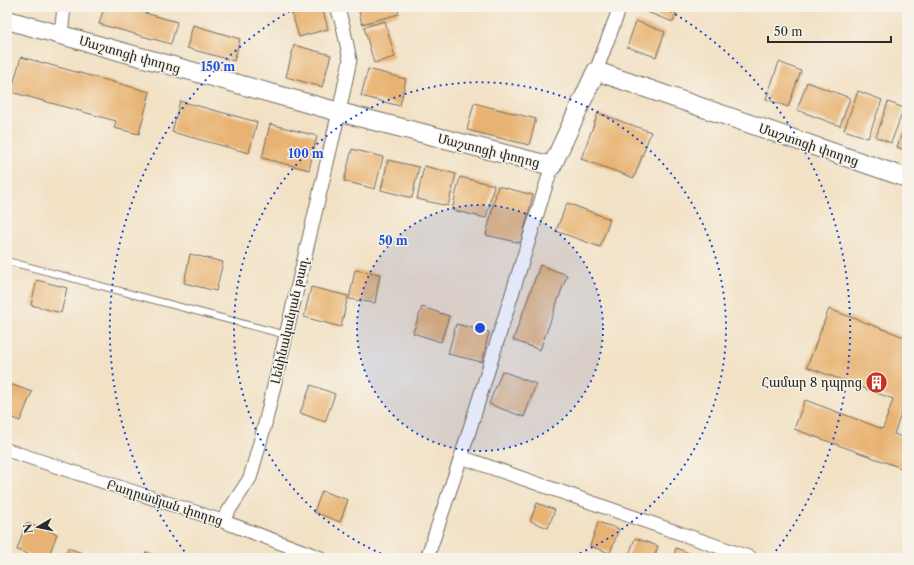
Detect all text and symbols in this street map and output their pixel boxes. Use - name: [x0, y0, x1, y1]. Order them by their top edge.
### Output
- scale bar: [768, 18, 891, 44]
- text: 50 m: [774, 24, 803, 39]
- street label: Մաշտոցի փողոց: [77, 32, 183, 77]
- text: 150 m: [201, 59, 235, 74]
- street label: Մաշտոցի փողոց: [757, 119, 861, 170]
- street label: Մաշտոցի փողոց: [436, 130, 542, 171]
- text: 100 m: [288, 146, 324, 161]
- text: 50 m: [378, 233, 408, 248]
- street label: Լենինականյան թաղ.: [267, 255, 312, 386]
- centre of rings: [473, 321, 487, 335]
- building icon: Համար 8 դպրոց: [864, 369, 890, 395]
- place label: Համար 8 դպրոց: [761, 374, 862, 391]
- street label: Բաղրամյան փողոց: [104, 476, 225, 529]
- north arrow: [18, 507, 58, 547]
- text: N: [20, 522, 36, 534]

